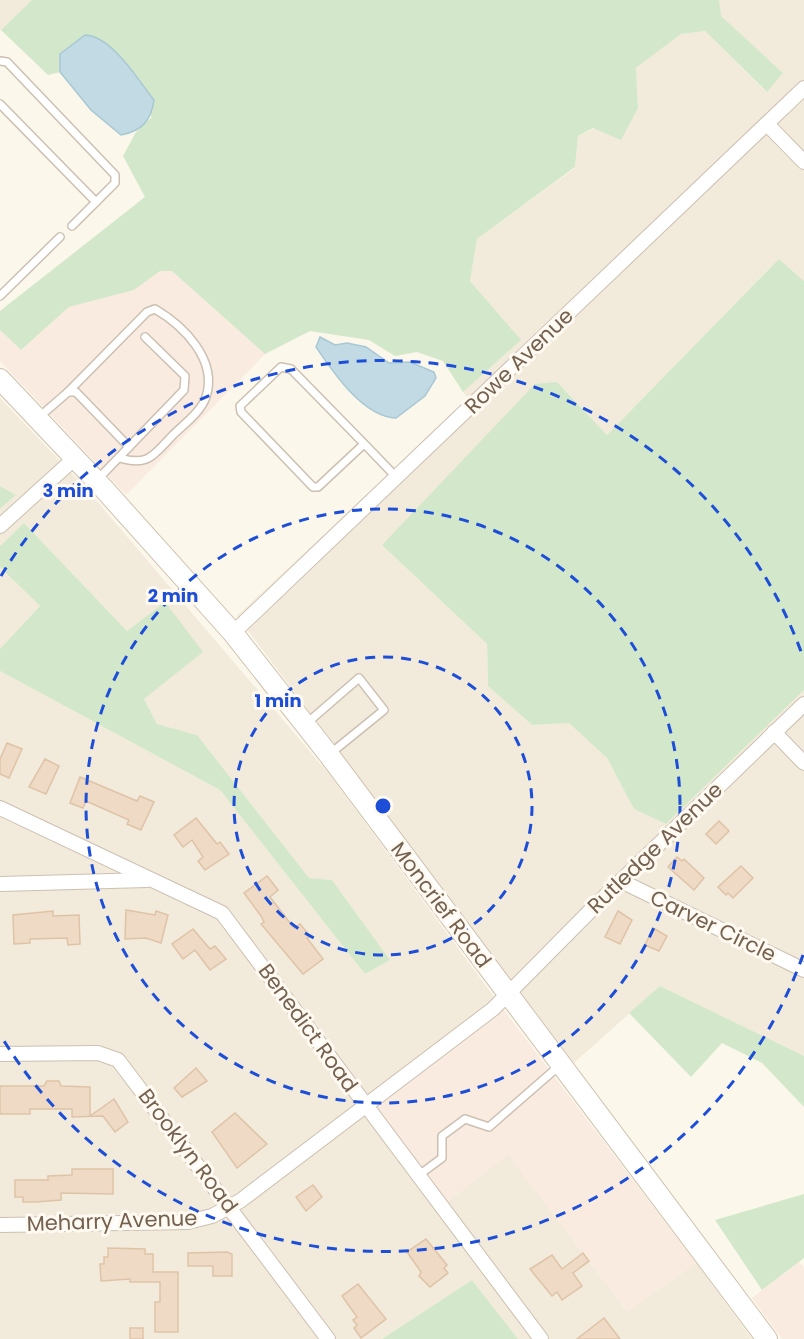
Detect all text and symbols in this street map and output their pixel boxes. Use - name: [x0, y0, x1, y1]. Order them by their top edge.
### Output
- street label: Rowe Avenue: [458, 301, 579, 420]
- text: 3 min: [42, 478, 94, 503]
- text: 2 min: [148, 583, 198, 608]
- text: 1 min: [254, 688, 302, 713]
- street label: Rutledge Avenue: [581, 775, 729, 920]
- centre of rings: [373, 796, 393, 816]
- street label: Moncrief Road: [384, 836, 498, 974]
- street label: Carver Circle: [645, 883, 781, 969]
- street label: Benedict Road: [252, 958, 365, 1098]
- street label: Brooklyn Road: [132, 1082, 245, 1219]
- street label: Meharry Avenue: [26, 1203, 198, 1238]

